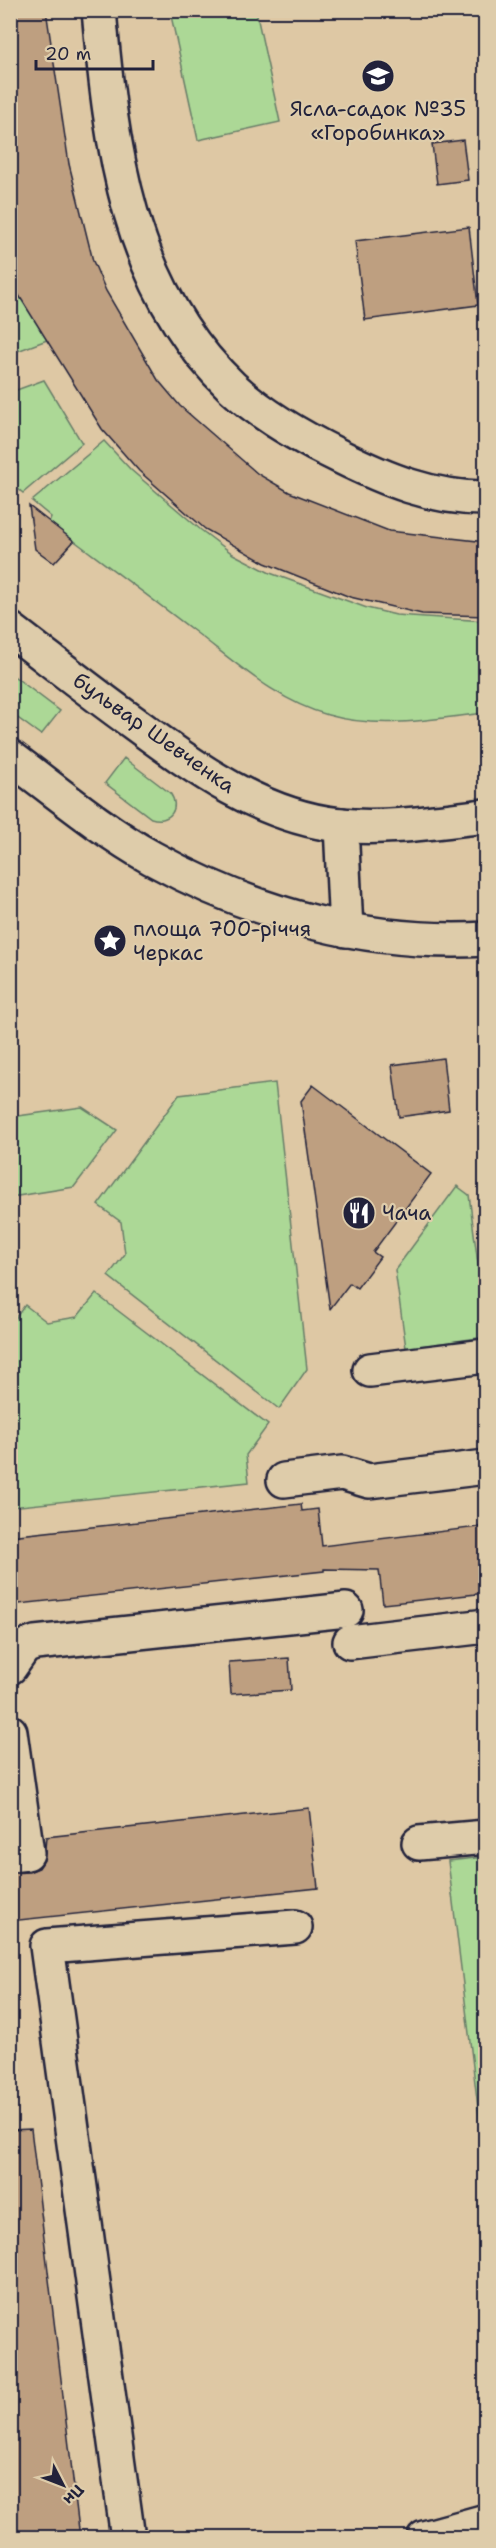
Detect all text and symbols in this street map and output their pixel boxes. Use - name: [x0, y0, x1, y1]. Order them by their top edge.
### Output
- scale bar: [36, 33, 153, 71]
- text: 20 m: [45, 42, 91, 66]
- school or university icon: Ясла-садок №35 «Горобинка»: [360, 58, 396, 94]
- place label: Ясла-садок №35 «Горобинка»: [290, 95, 466, 147]
- street label: бульвар Шевченка: [67, 666, 241, 800]
- place label: площа 700-річчя Черкас: [133, 915, 311, 967]
- place icon: площа 700-річчя Черкас: [92, 923, 128, 959]
- restaurant icon: Чача: [341, 1195, 377, 1231]
- place label: Чача: [382, 1199, 431, 1227]
- north arrow: [33, 2455, 93, 2515]
- text: Пн: [59, 2480, 89, 2510]

